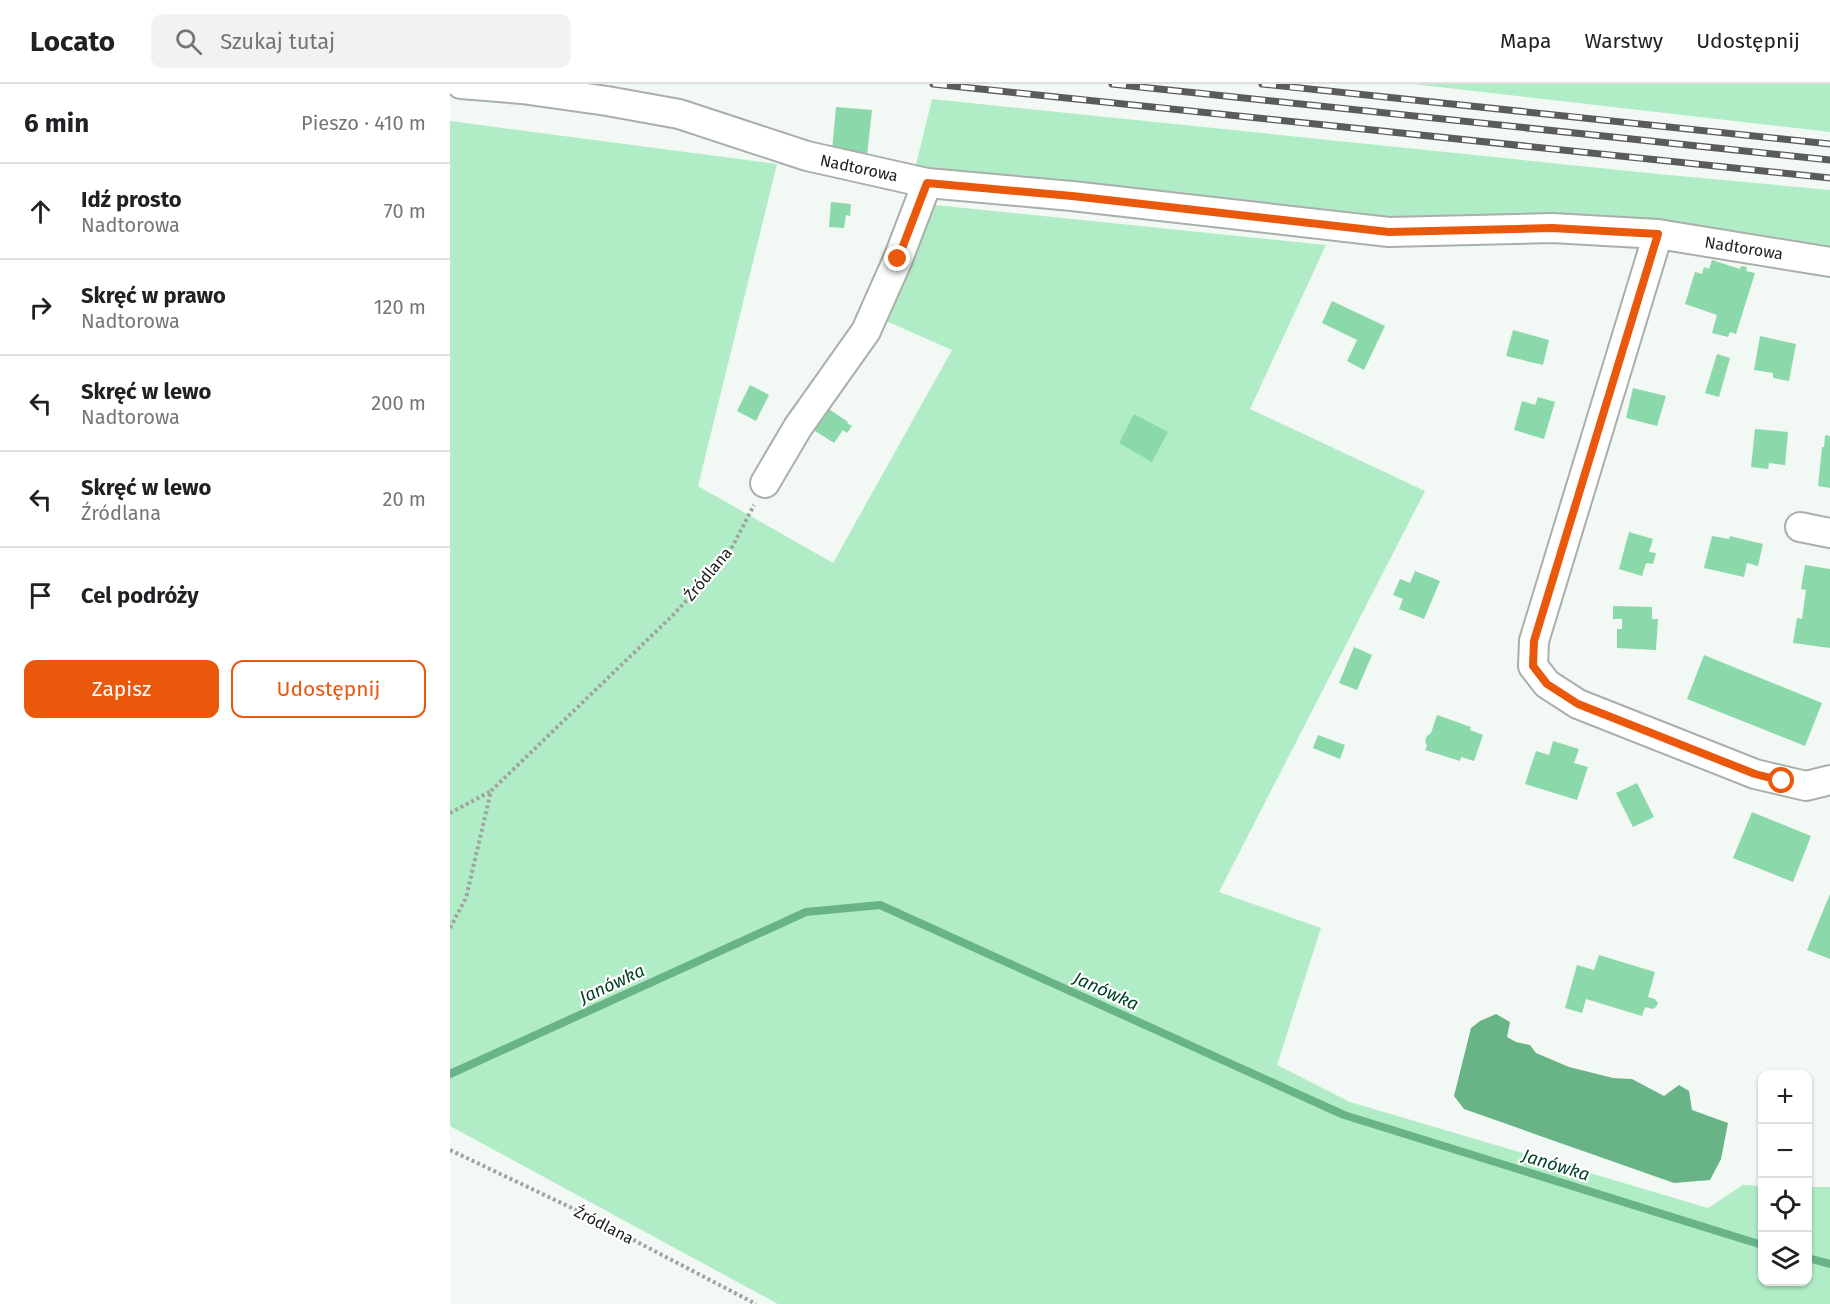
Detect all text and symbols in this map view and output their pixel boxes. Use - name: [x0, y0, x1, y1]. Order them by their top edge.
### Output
- search box: [151, 14, 571, 68]
- text: Locato: [30, 25, 115, 58]
- icon: search: [172, 25, 205, 58]
- text: Szukaj tutaj: [220, 28, 335, 55]
- text: Mapa: [1500, 28, 1551, 54]
- text: Warstwy: [1584, 28, 1663, 54]
- text: Udostępnij: [1696, 28, 1800, 54]
- text: 6 min: [24, 108, 89, 139]
- text: Pieszo · 410 m: [301, 111, 426, 135]
- street label: Nadtorowa: [818, 150, 900, 186]
- text: Idź prosto: [81, 186, 182, 213]
- icon: ahead: [24, 195, 57, 228]
- text: 70 m: [384, 199, 426, 223]
- text: Nadtorowa: [81, 213, 180, 237]
- street label: Nadtorowa: [1703, 232, 1785, 264]
- route end: [884, 245, 910, 271]
- text: Skręć w prawo: [81, 282, 226, 309]
- icon: right: [24, 291, 57, 324]
- text: 120 m: [374, 295, 426, 319]
- text: Nadtorowa: [81, 309, 180, 333]
- text: Skręć w lewo: [81, 378, 211, 405]
- icon: left: [24, 387, 57, 420]
- text: 200 m: [371, 391, 426, 415]
- text: Nadtorowa: [81, 405, 180, 429]
- text: Skręć w lewo: [81, 474, 211, 501]
- icon: left: [24, 483, 57, 516]
- text: 20 m: [383, 487, 426, 511]
- text: Źródlana: [81, 501, 161, 525]
- street label: Źródlana: [679, 543, 736, 605]
- icon: arrive: [24, 579, 57, 612]
- text: Cel podróży: [81, 582, 199, 609]
- button: Zapisz: [24, 660, 219, 718]
- button: Udostępnij: [231, 660, 426, 718]
- route start: [1768, 767, 1794, 793]
- water label: Janówka: [575, 959, 648, 1009]
- water label: Janówka: [1069, 966, 1142, 1015]
- map controls: [1758, 1070, 1812, 1286]
- button: +: [1758, 1070, 1812, 1124]
- button: −: [1758, 1124, 1812, 1178]
- water label: Janówka: [1519, 1144, 1592, 1186]
- button: locate: [1758, 1178, 1812, 1232]
- street label: Źródlana: [571, 1201, 637, 1248]
- button: layers: [1758, 1232, 1812, 1286]

